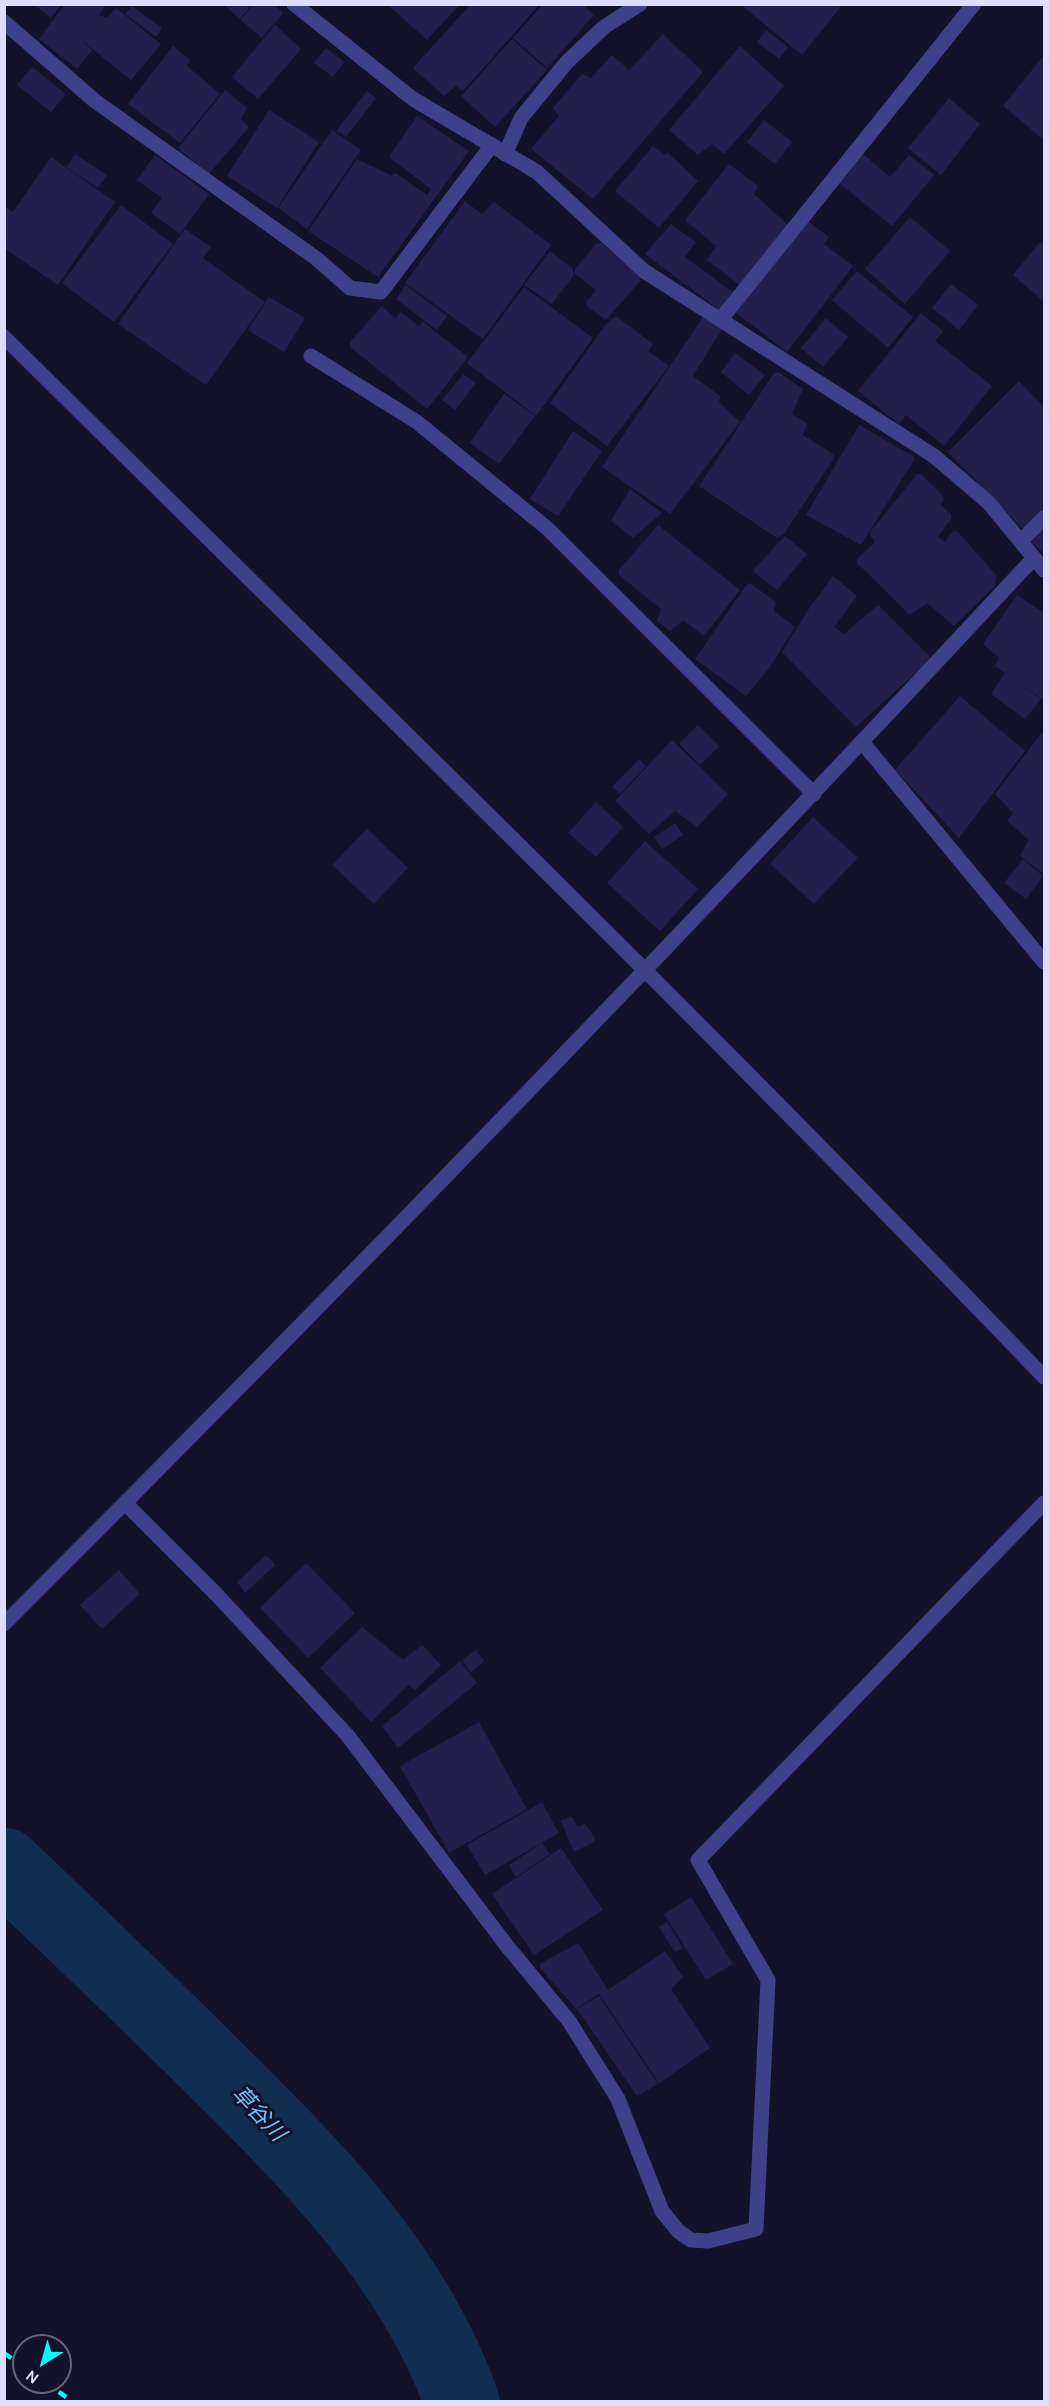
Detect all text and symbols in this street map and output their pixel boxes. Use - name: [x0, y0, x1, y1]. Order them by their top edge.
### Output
- water label: 草谷川: [226, 2081, 290, 2147]
- north arrow: [12, 2334, 72, 2394]
- text: N: [22, 2366, 42, 2388]

